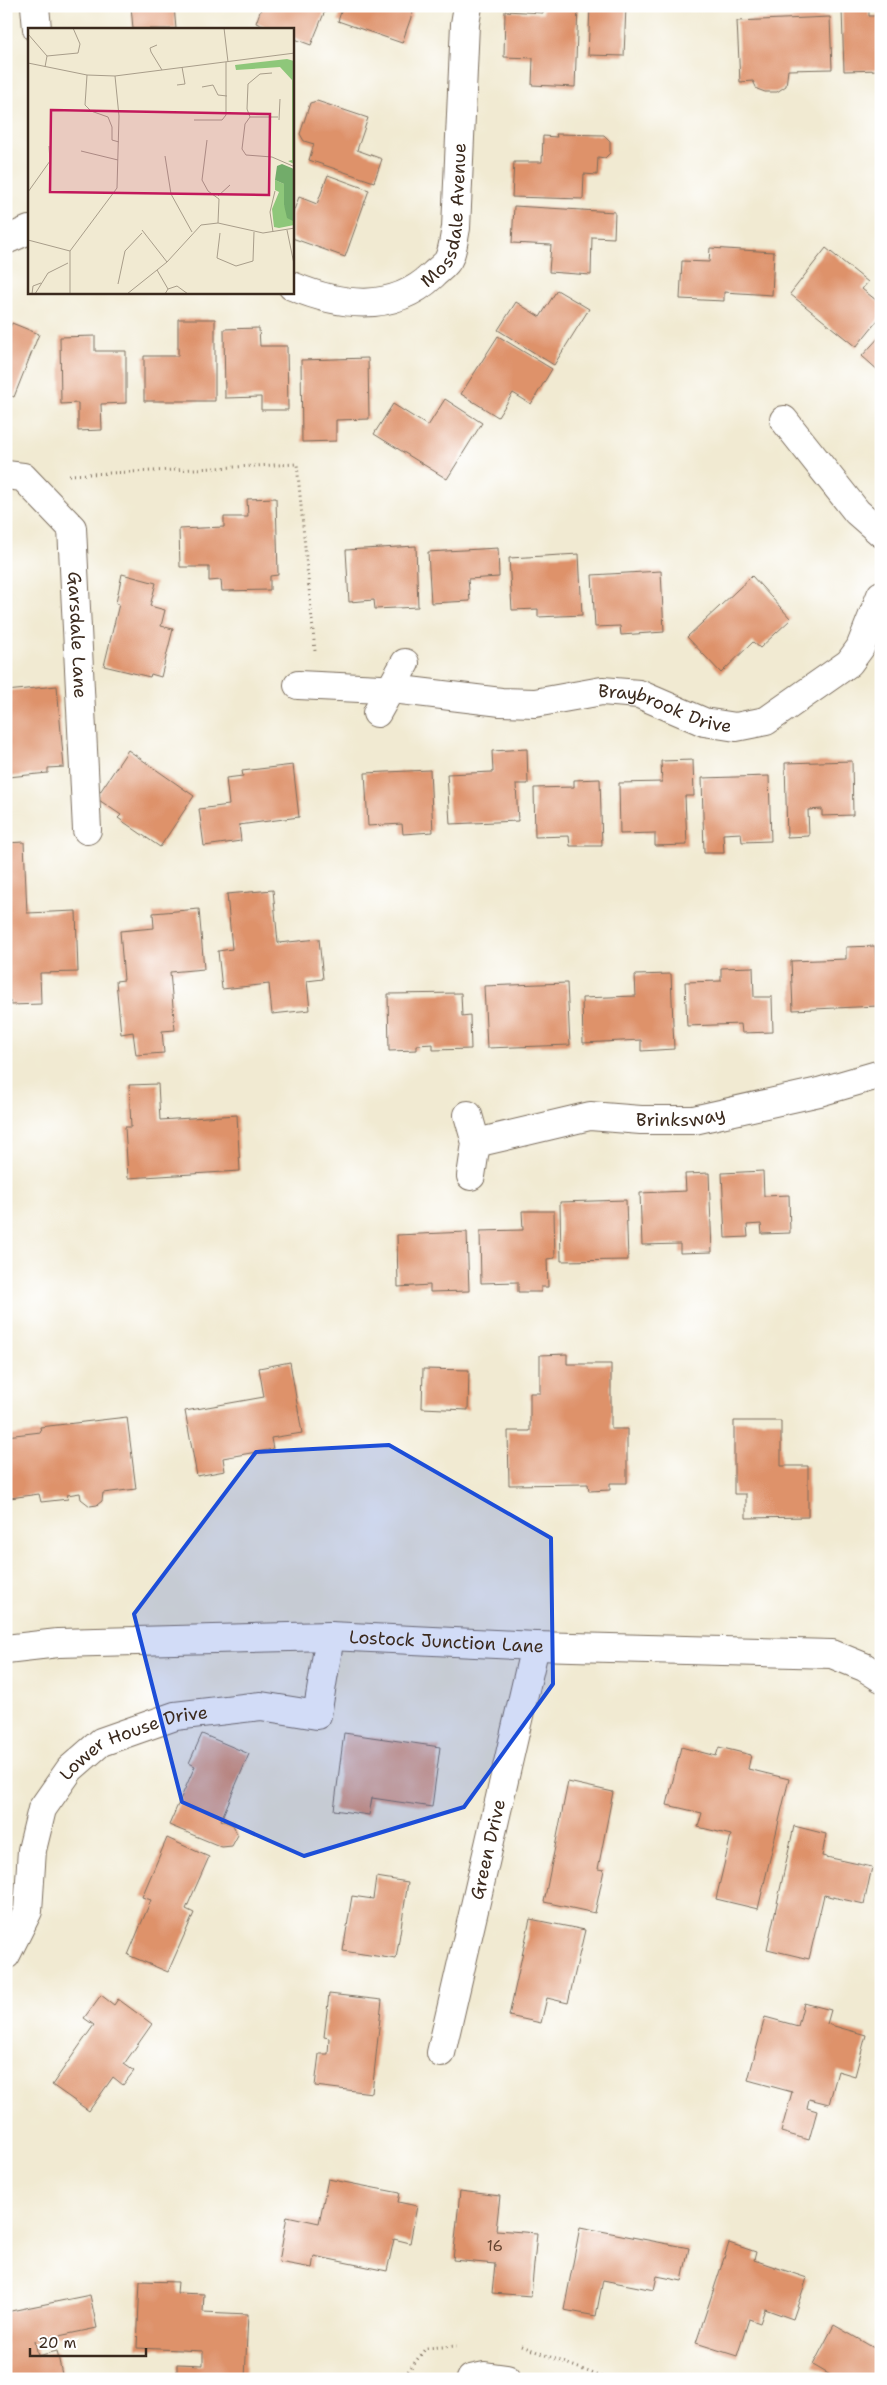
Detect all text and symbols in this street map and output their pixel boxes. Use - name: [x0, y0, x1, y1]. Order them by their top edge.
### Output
- inset map: [28, 28, 294, 294]
- street label: Mossdale Avenue: [415, 142, 472, 293]
- street label: Garsdale Lane: [62, 571, 92, 699]
- street label: Braybrook Drive: [597, 679, 733, 738]
- street label: Brinksway: [636, 1101, 727, 1133]
- street label: Lostock Junction Lane: [348, 1625, 544, 1658]
- street label: Lower House Drive: [54, 1700, 209, 1785]
- street label: Green Drive: [465, 1797, 511, 1902]
- house number: 16: [487, 2236, 503, 2256]
- scale bar: [30, 2325, 146, 2357]
- text: 20 m: [38, 2333, 77, 2353]

